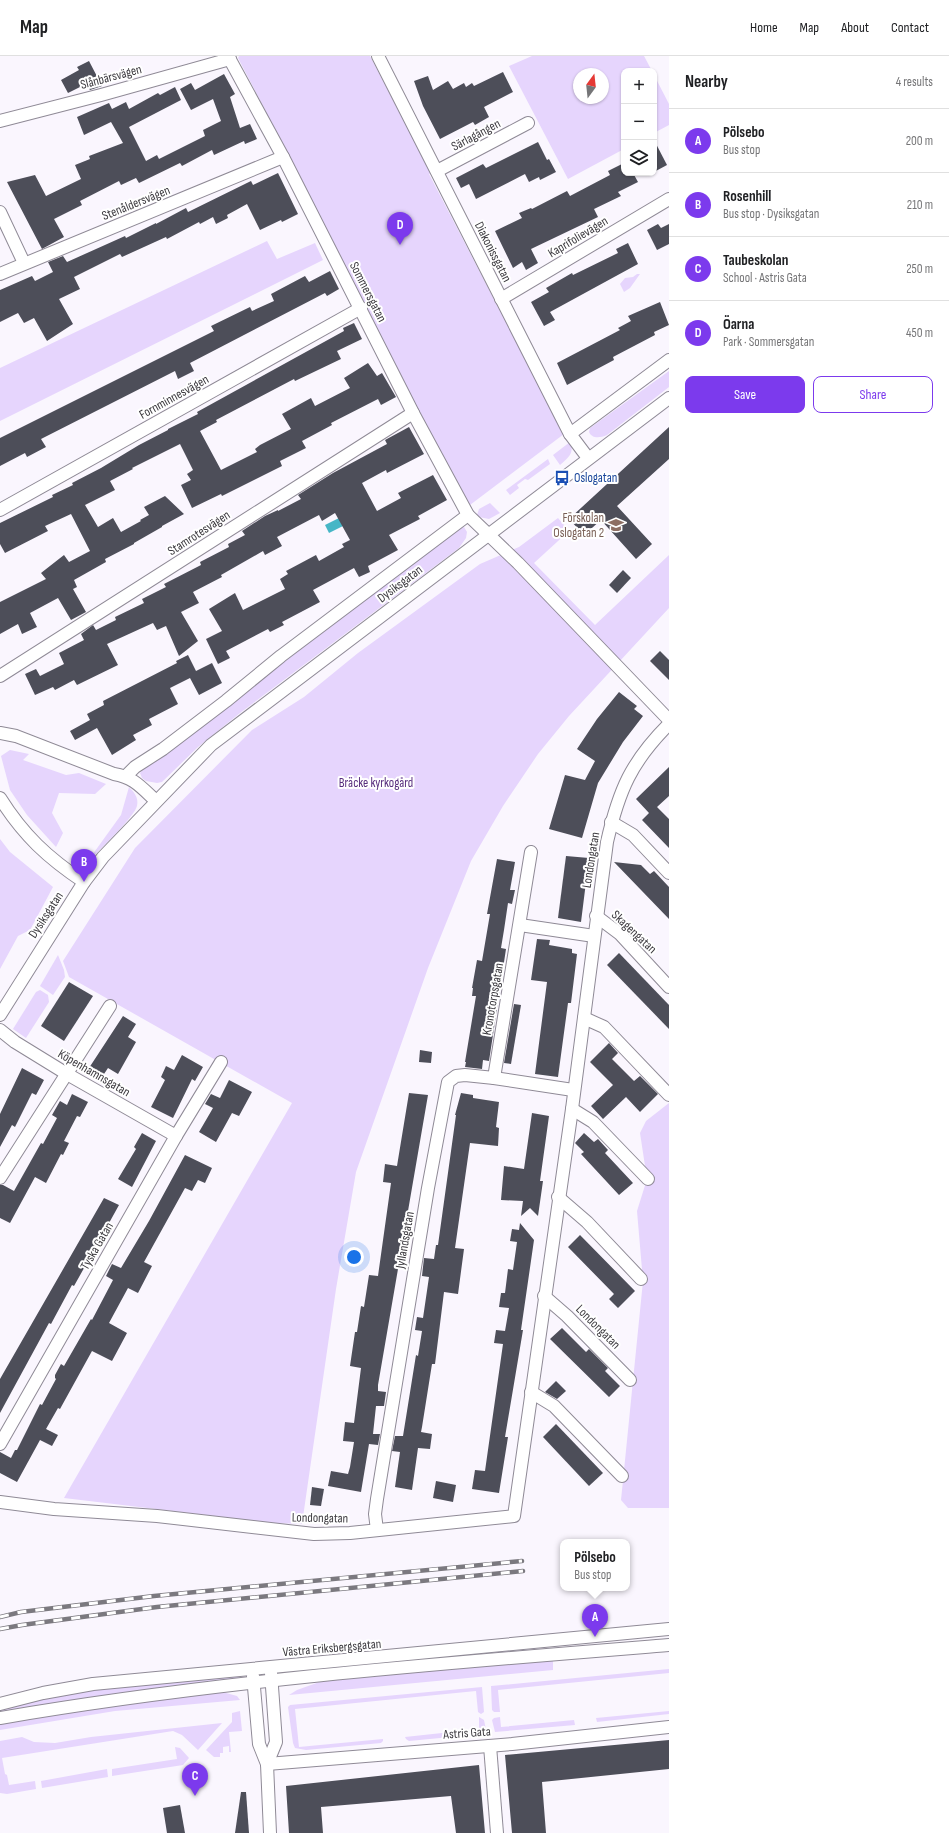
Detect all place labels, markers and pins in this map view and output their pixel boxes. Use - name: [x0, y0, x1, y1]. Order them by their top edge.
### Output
- pin: D: [387, 212, 413, 245]
- bus stop icon: Oslogatan: [553, 469, 571, 487]
- place label: Oslogatan: [574, 470, 617, 486]
- place label: Förskolan Oslogatan 2: [553, 510, 604, 541]
- school or university icon: Förskolan Oslogatan 2: [607, 516, 625, 534]
- pin: B: [71, 849, 97, 882]
- pin: A: [582, 1604, 608, 1637]
- pin: C: [182, 1763, 208, 1796]

